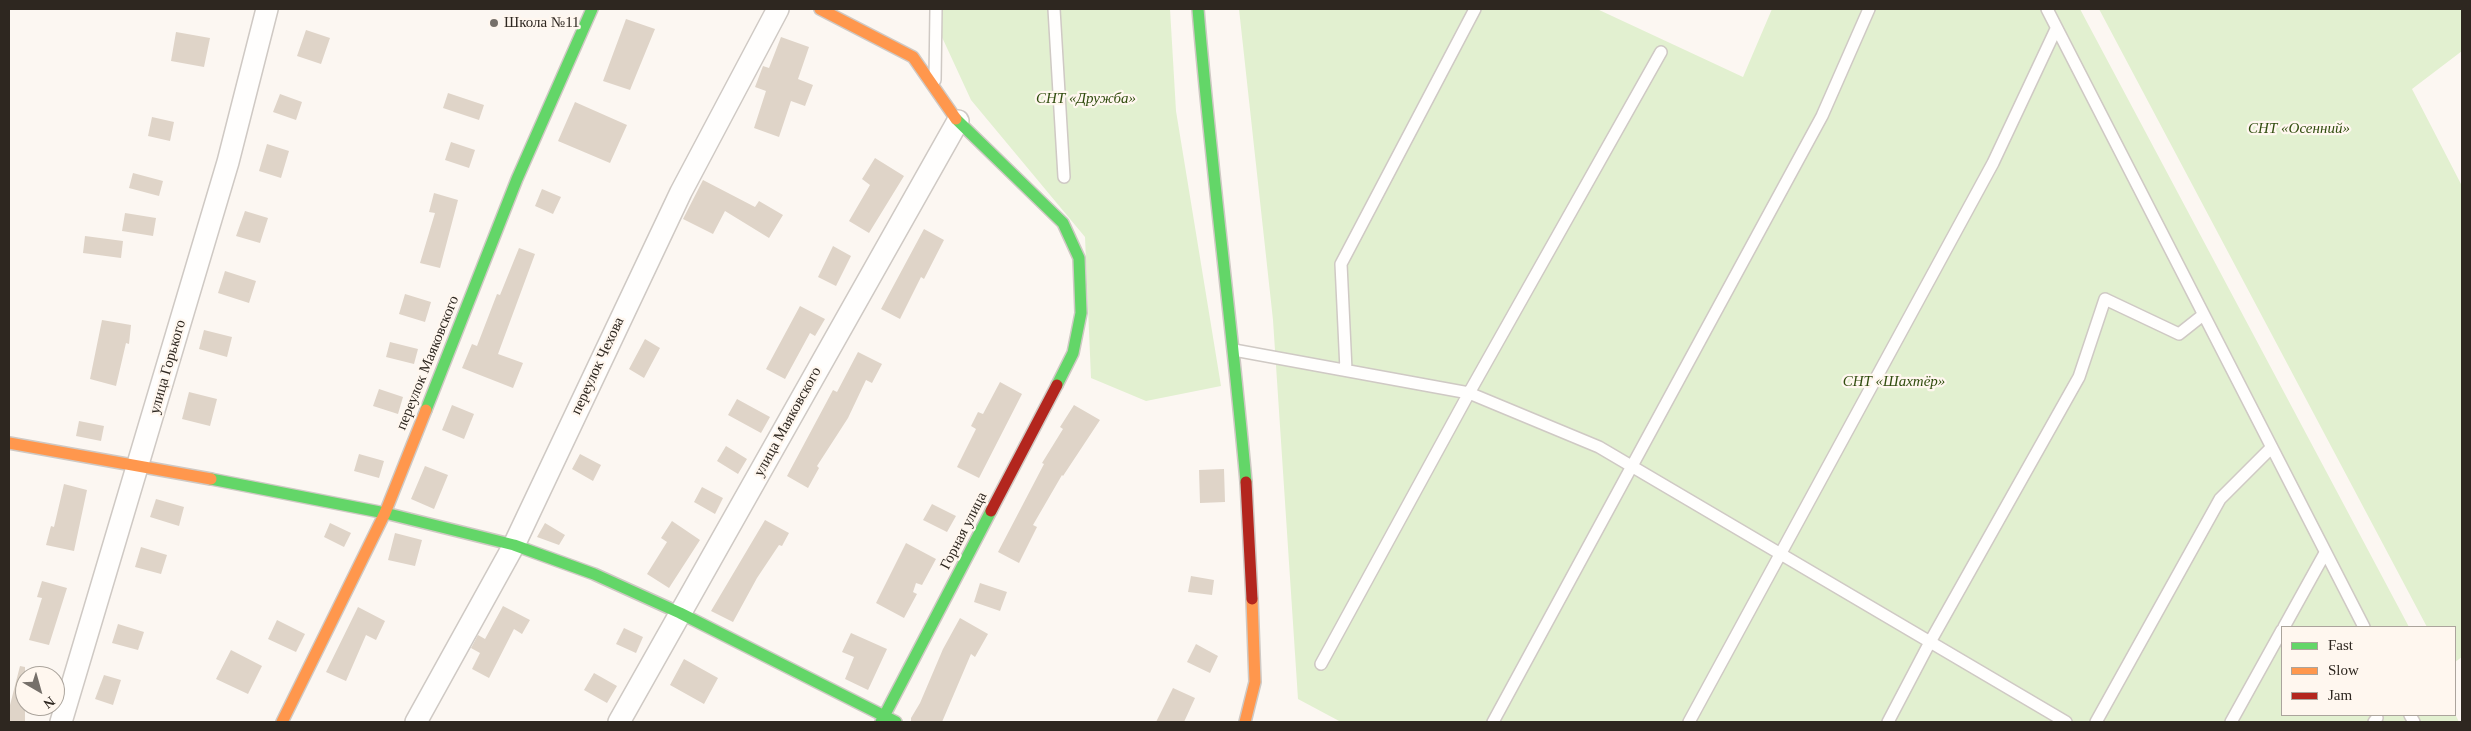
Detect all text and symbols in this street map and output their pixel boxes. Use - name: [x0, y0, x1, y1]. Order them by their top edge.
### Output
- place label: Школа №11: [504, 14, 580, 32]
- marker: Школа №11: [488, 17, 500, 29]
- park label: СНТ «Дружба»: [1036, 90, 1136, 108]
- park label: СНТ «Осенний»: [2248, 120, 2350, 138]
- street label: переулок Маяковского: [393, 293, 463, 433]
- street label: переулок Чехова: [568, 314, 628, 418]
- street label: улица Горького: [146, 318, 190, 416]
- street label: улица Маяковского: [750, 364, 826, 480]
- park label: СНТ «Шахтёр»: [1843, 373, 1945, 391]
- street label: Горная улица: [937, 489, 991, 573]
- legend: [2281, 626, 2456, 716]
- text: Fast: [2328, 637, 2353, 653]
- text: Slow: [2328, 662, 2359, 678]
- north arrow: [15, 666, 65, 716]
- text: Jam: [2328, 687, 2352, 703]
- text: N: [40, 693, 58, 711]

